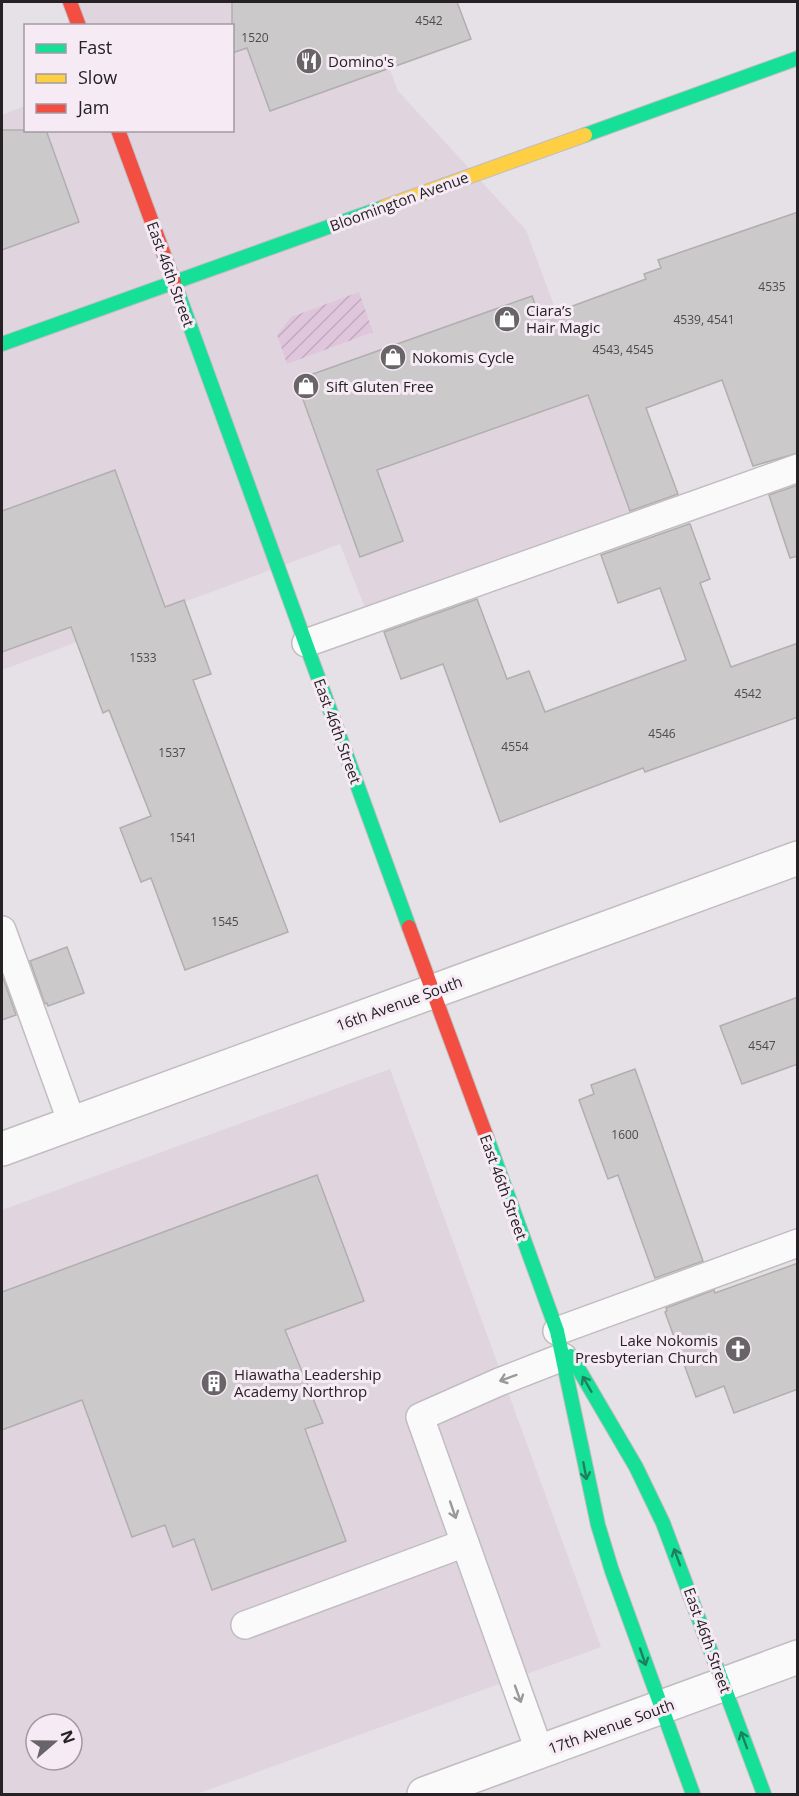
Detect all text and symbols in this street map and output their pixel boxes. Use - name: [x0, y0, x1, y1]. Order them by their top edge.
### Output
- house number: 4542: [415, 12, 443, 29]
- legend: [24, 24, 234, 132]
- house number: 1520: [241, 29, 269, 46]
- text: Fast: [78, 35, 112, 59]
- restaurant icon: Domino's: [294, 46, 324, 76]
- place label: Domino's: [328, 51, 394, 71]
- text: Slow: [78, 65, 117, 89]
- text: Jam: [76, 95, 110, 119]
- street label: Bloomington Avenue: [327, 167, 471, 235]
- street label: East 46th Street: [143, 219, 199, 329]
- house number: 4535: [758, 278, 786, 295]
- place label: Ciara’s Hair Magic: [526, 300, 600, 337]
- shop icon: Ciara’s Hair Magic: [492, 304, 522, 334]
- house number: 4539, 4541: [673, 311, 735, 328]
- house number: 4543, 4545: [592, 341, 654, 358]
- shop icon: Nokomis Cycle: [378, 342, 408, 372]
- place label: Nokomis Cycle: [412, 347, 514, 367]
- shop icon: Sift Gluten Free: [291, 371, 321, 401]
- place label: Sift Gluten Free: [326, 376, 434, 396]
- house number: 1533: [129, 649, 157, 666]
- street label: East 46th Street: [310, 676, 366, 786]
- house number: 4542: [734, 685, 762, 702]
- house number: 4546: [648, 725, 676, 742]
- house number: 4554: [501, 738, 529, 755]
- house number: 1537: [158, 744, 186, 761]
- house number: 1541: [169, 829, 197, 846]
- house number: 1545: [211, 913, 239, 930]
- street label: 16th Avenue South: [333, 971, 465, 1035]
- house number: 4547: [748, 1037, 776, 1054]
- house number: 1600: [611, 1126, 639, 1143]
- street label: East 46th Street: [476, 1132, 532, 1242]
- place label: Lake Nokomis Presbyterian Church: [575, 1330, 718, 1367]
- church icon: Lake Nokomis Presbyterian Church: [723, 1334, 753, 1364]
- place label: Hiawatha Leadership Academy Northrop: [234, 1364, 382, 1401]
- building icon: Hiawatha Leadership Academy Northrop: [199, 1368, 229, 1398]
- one-way arrow: [499, 1374, 518, 1385]
- one-way arrow: [581, 1376, 593, 1393]
- one-way arrow: [580, 1460, 591, 1480]
- one-way arrow: [448, 1500, 459, 1519]
- one-way arrow: [670, 1548, 681, 1566]
- street label: East 46th Street: [680, 1585, 736, 1695]
- one-way arrow: [638, 1647, 649, 1666]
- one-way arrow: [514, 1684, 525, 1703]
- street label: 17th Avenue South: [545, 1694, 677, 1758]
- north arrow: [24, 1712, 84, 1772]
- text: N: [56, 1727, 81, 1747]
- one-way arrow: [738, 1731, 749, 1749]

